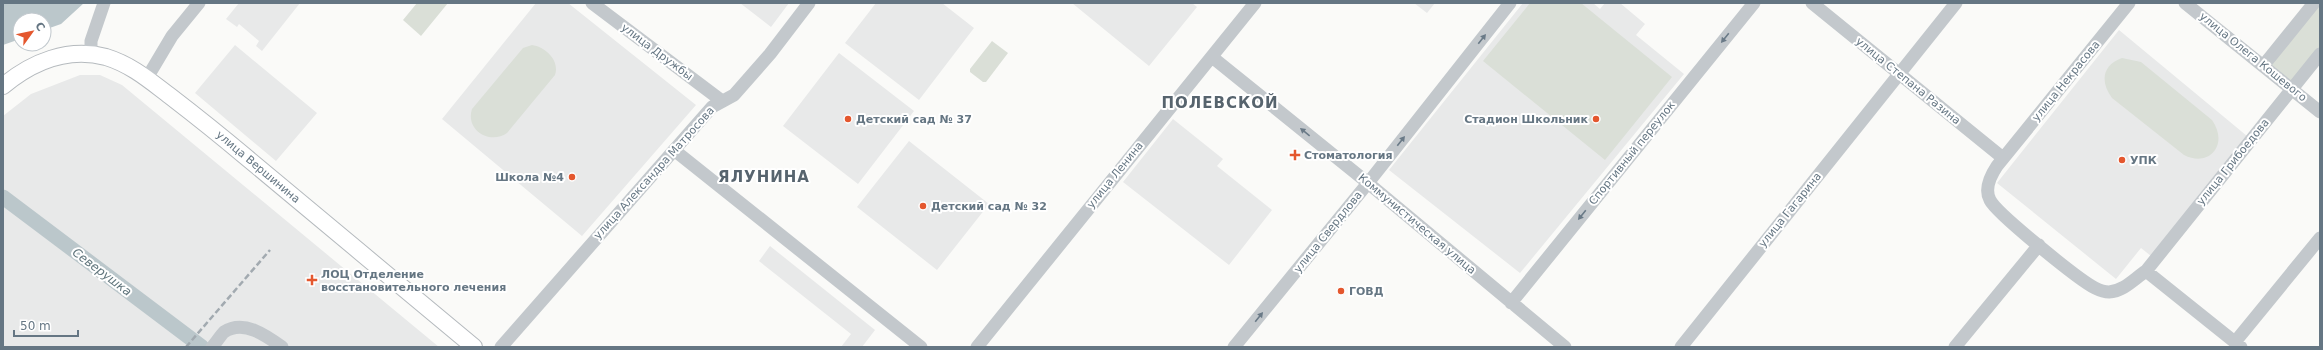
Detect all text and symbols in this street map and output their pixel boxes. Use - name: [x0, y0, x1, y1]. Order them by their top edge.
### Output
- street label: улица Олега Кошевого: [2197, 10, 2309, 104]
- north arrow: [12, 12, 52, 52]
- text: С: [32, 20, 48, 34]
- street label: улица Дружбы: [619, 21, 695, 83]
- one-way arrow: [1721, 33, 1730, 44]
- one-way arrow: [1477, 34, 1486, 45]
- street label: улица Степана Разина: [1853, 35, 1963, 127]
- street label: улица Некрасова: [2030, 38, 2102, 124]
- district label: ПОЛЕВСКОЙ: [1161, 93, 1279, 112]
- street label: Спортивный переулок: [1586, 98, 1678, 208]
- street label: улица Александра Матросова: [591, 104, 717, 242]
- place label: Детский сад № 37: [856, 113, 972, 126]
- place label: Стадион Школьник: [1464, 113, 1589, 126]
- marker: Детский сад № 37: [843, 114, 853, 124]
- marker: Стадион Школьник: [1591, 114, 1601, 124]
- street label: улица Грибоедова: [2194, 116, 2272, 208]
- one-way arrow: [1300, 127, 1311, 136]
- street label: улица Вершинина: [214, 128, 302, 206]
- one-way arrow: [1397, 136, 1405, 147]
- street label: улица Ленина: [1084, 139, 1146, 211]
- marker: Стоматология: [1289, 149, 1301, 161]
- place label: Стоматология: [1304, 149, 1392, 162]
- place label: УПК: [2130, 154, 2157, 167]
- marker: УПК: [2117, 155, 2127, 165]
- district label: ЯЛУНИНА: [718, 168, 810, 186]
- street label: улица Гагарина: [1756, 170, 1824, 250]
- place label: Школа №4: [495, 171, 564, 184]
- street label: Коммунистическая улица: [1356, 171, 1478, 277]
- marker: Школа №4: [567, 172, 577, 182]
- street label: улица Свердлова: [1291, 189, 1365, 275]
- place label: Детский сад № 32: [931, 200, 1047, 213]
- marker: Детский сад № 32: [918, 201, 928, 211]
- one-way arrow: [1577, 210, 1586, 221]
- water label: Северушка: [70, 245, 134, 299]
- place label: ЛОЦ Отделение восстановительного лечения: [321, 268, 506, 294]
- marker: ЛОЦ Отделение восстановительного лечения: [306, 274, 318, 286]
- place label: ГОВД: [1349, 285, 1384, 298]
- marker: ГОВД: [1336, 286, 1346, 296]
- one-way arrow: [1254, 311, 1263, 322]
- scale bar: [14, 312, 78, 338]
- text: 50 m: [20, 319, 51, 333]

